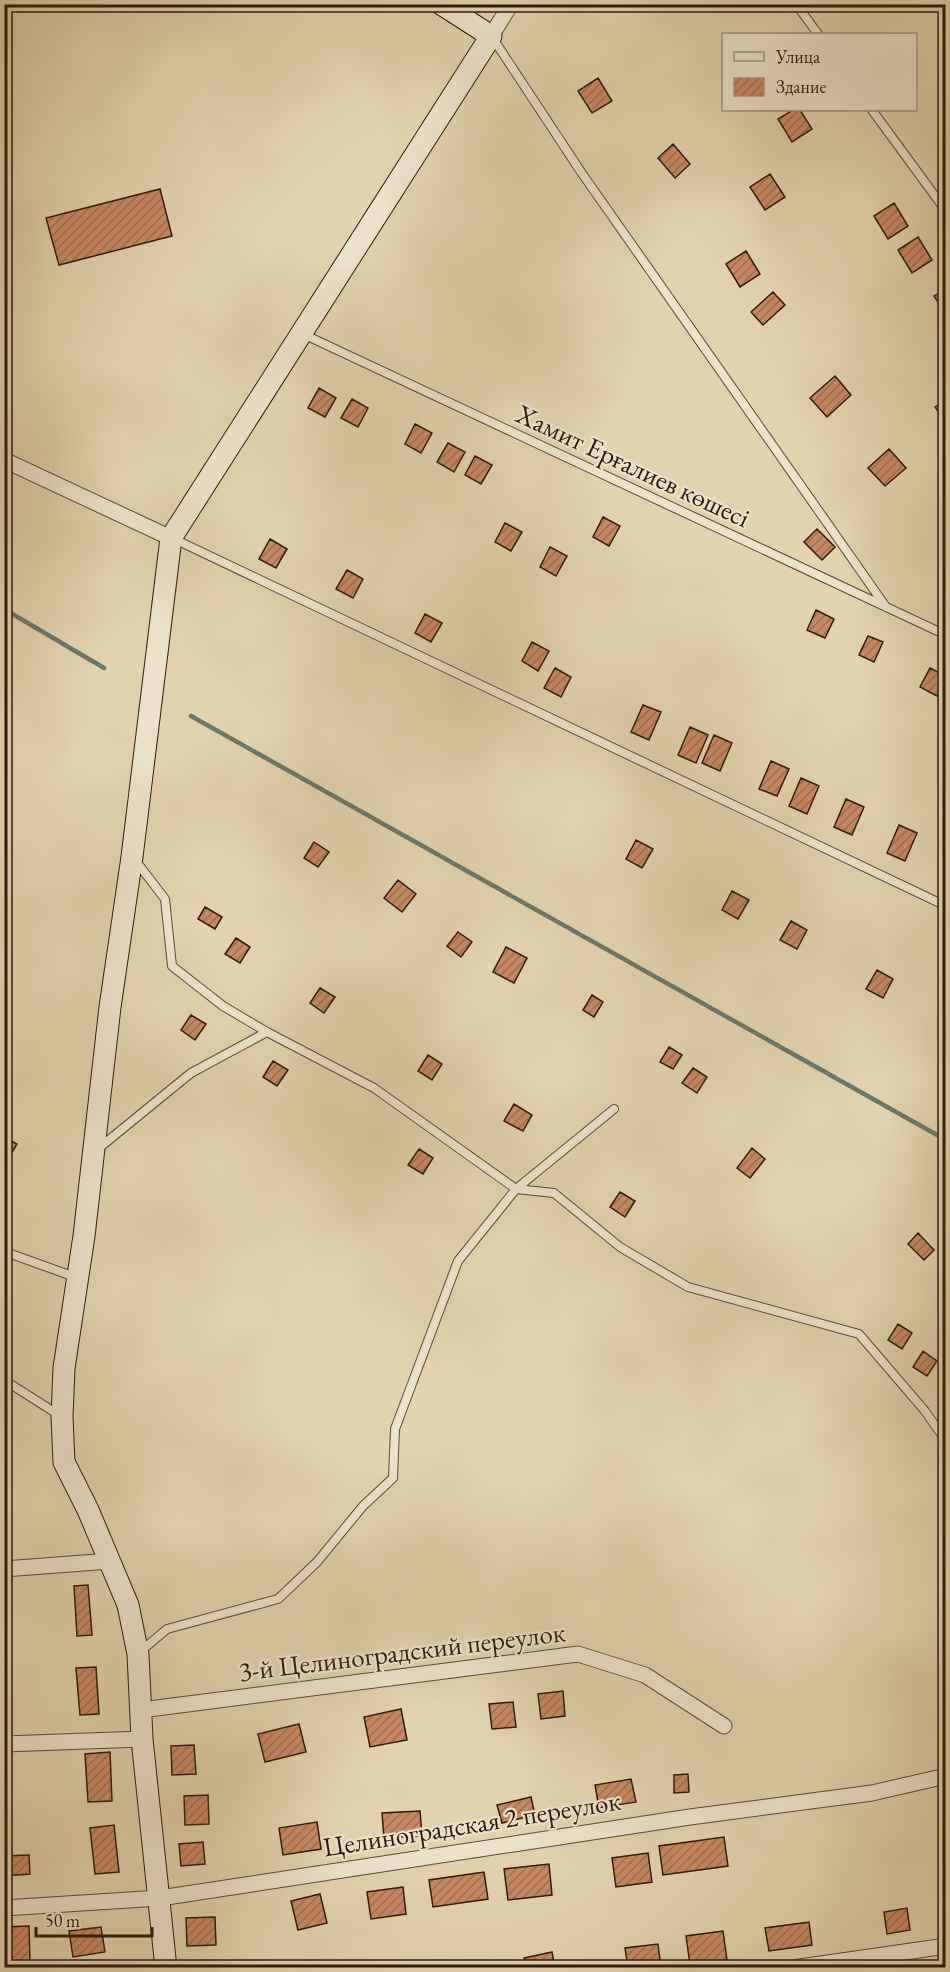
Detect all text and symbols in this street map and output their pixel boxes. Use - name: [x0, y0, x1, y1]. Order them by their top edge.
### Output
- legend: [722, 33, 917, 111]
- text: Улица: [775, 45, 821, 68]
- text: Здание: [776, 75, 826, 98]
- street label: Хамит Ерғалиев көшесі: [510, 396, 756, 535]
- street label: 3-й Целиноградский переулок: [237, 1614, 567, 1689]
- street label: Целиноградская 2 переулок: [321, 1783, 623, 1864]
- scale bar: [36, 1900, 152, 1938]
- text: 50 m: [45, 1909, 80, 1932]

